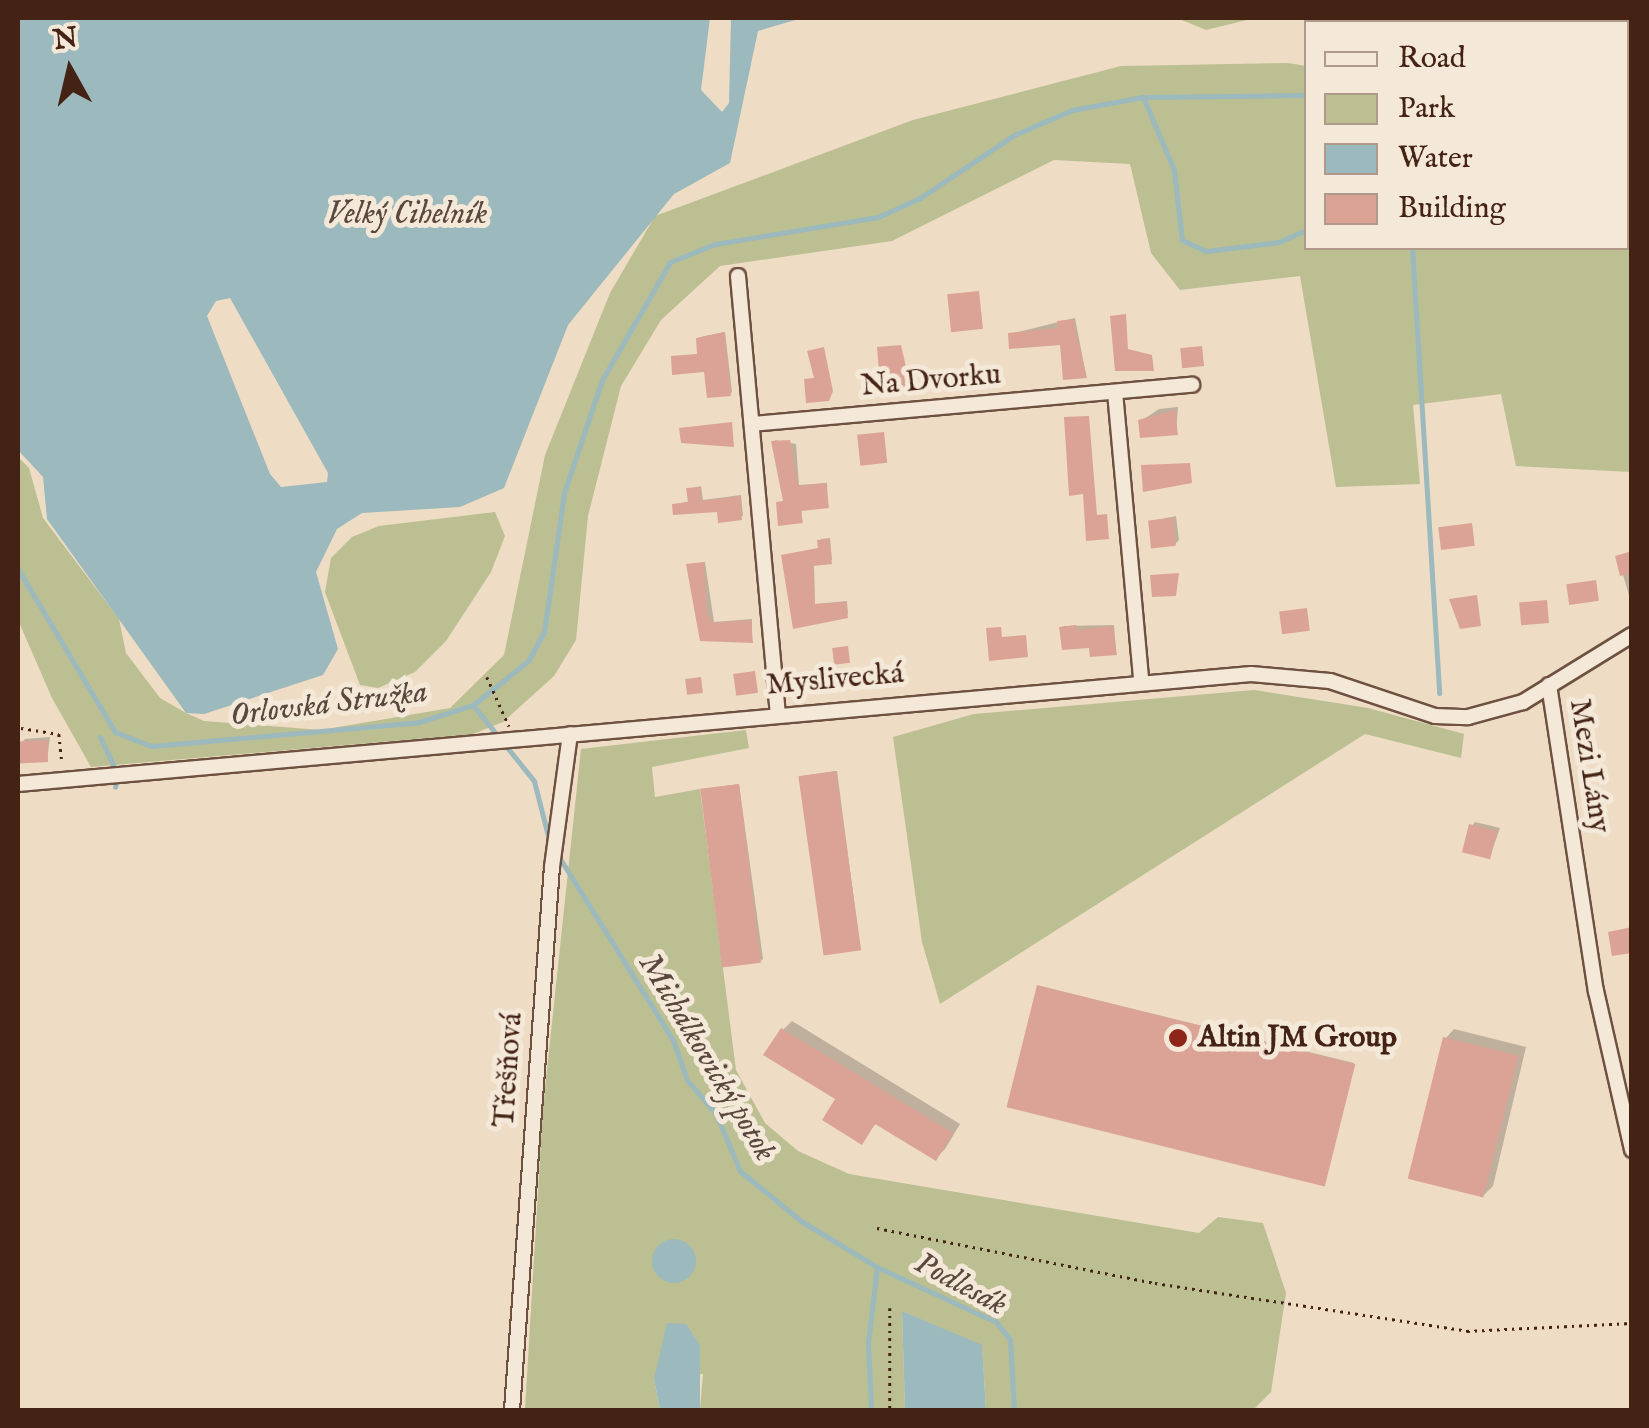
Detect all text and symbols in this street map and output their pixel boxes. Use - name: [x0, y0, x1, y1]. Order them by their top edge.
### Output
- north arrow: [20, 20, 120, 120]
- legend: [1304, 20, 1629, 250]
- text: N: [51, 21, 80, 59]
- text: Road: [1398, 40, 1466, 78]
- text: Park: [1398, 90, 1455, 128]
- text: Water: [1398, 140, 1473, 178]
- text: Building: [1398, 190, 1506, 228]
- water label: Velký Cihelník: [327, 196, 487, 234]
- street label: Na Dvorku: [860, 357, 1002, 405]
- street label: Myslivecká: [765, 656, 905, 704]
- water label: Orlovská Stružka: [228, 674, 430, 736]
- street label: Mezi Lány: [1561, 697, 1617, 835]
- water label: Michálkovický potok: [629, 947, 783, 1169]
- street label: Třešňová: [487, 1011, 531, 1129]
- place label: Altin JM Group: [1198, 1020, 1397, 1056]
- marker: Altin JM Group: [1167, 1027, 1189, 1049]
- water label: Podlesák: [907, 1245, 1013, 1325]

